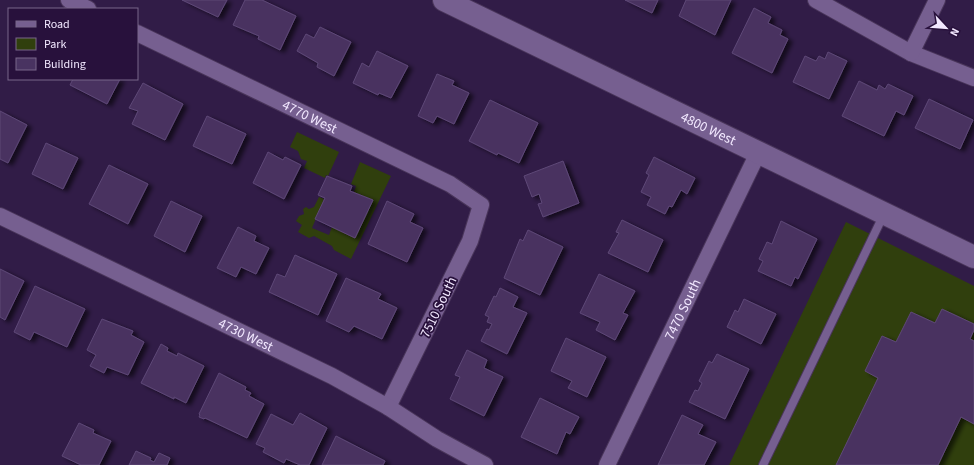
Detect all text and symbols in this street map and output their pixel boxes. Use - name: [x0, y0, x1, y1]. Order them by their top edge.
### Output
- legend: [8, 8, 138, 80]
- north arrow: [926, 8, 966, 48]
- text: Road: [44, 16, 70, 33]
- text: N: [946, 26, 963, 39]
- text: Park: [44, 36, 66, 53]
- text: Building: [44, 56, 86, 73]
- street label: 4770 West: [279, 96, 341, 139]
- street label: 4800 West: [677, 107, 739, 151]
- street label: 7510 South: [416, 274, 462, 341]
- street label: 7470 South: [660, 276, 707, 344]
- street label: 4730 West: [215, 314, 277, 357]

